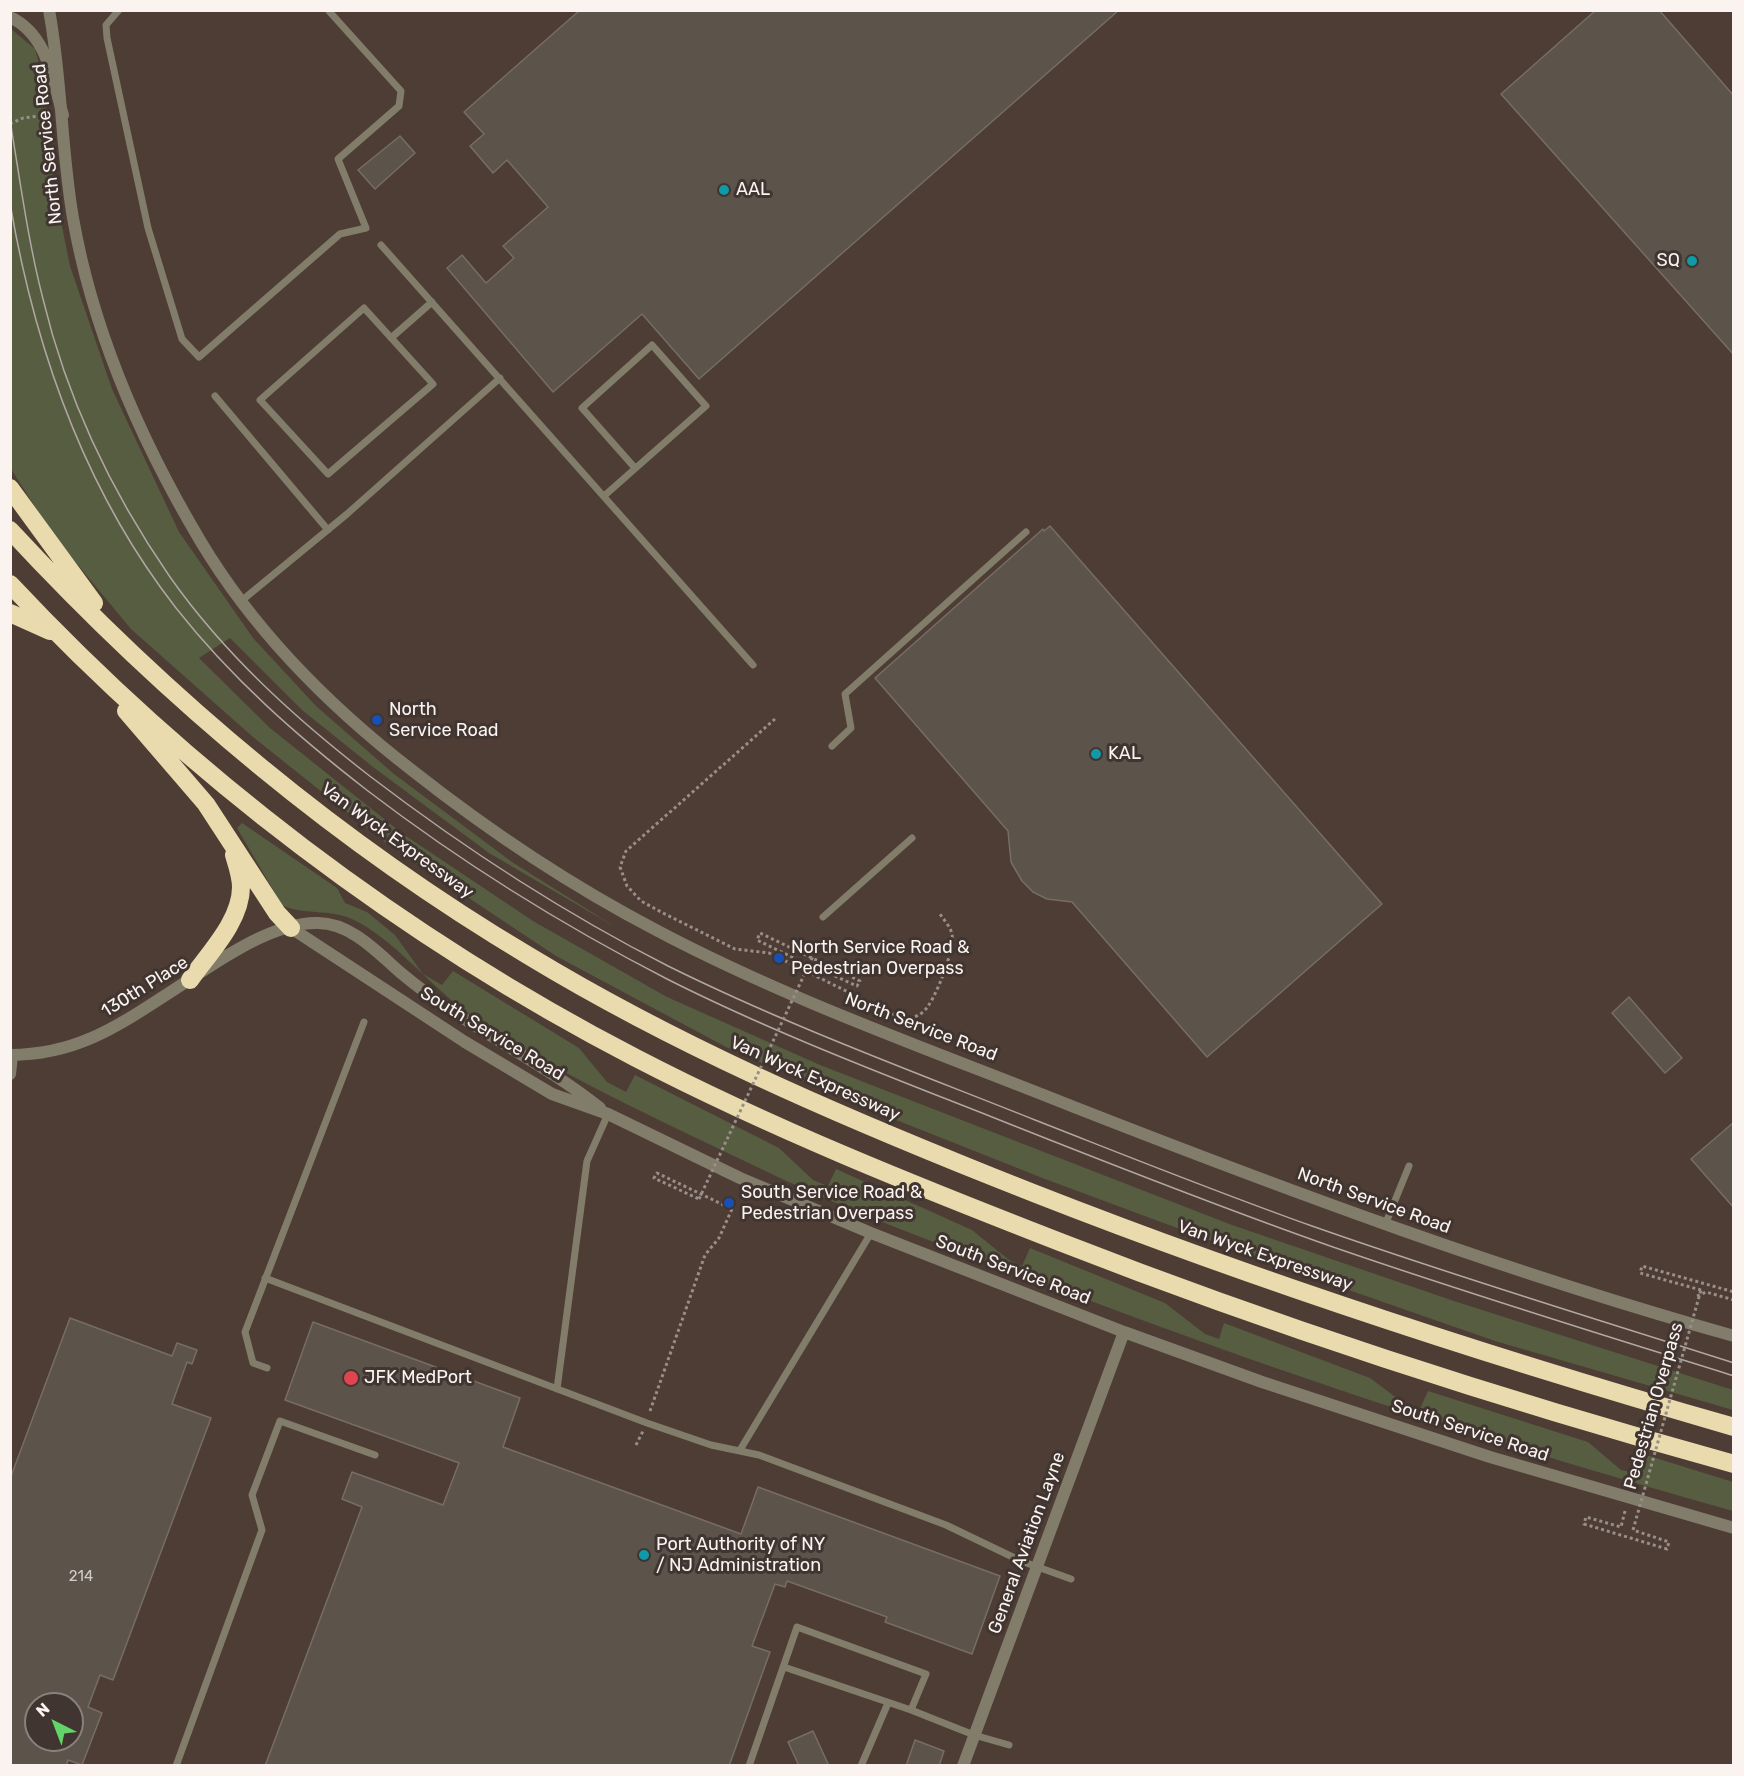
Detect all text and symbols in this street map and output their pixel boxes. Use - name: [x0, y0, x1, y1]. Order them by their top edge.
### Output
- street label: North Service Road: [29, 63, 67, 225]
- place label: AAL: [736, 179, 770, 201]
- marker: AAL: [717, 183, 731, 197]
- place label: SQ: [1657, 250, 1680, 272]
- marker: SQ: [1685, 254, 1699, 268]
- place label: North Service Road: [389, 699, 499, 742]
- marker: North Service Road: [370, 713, 384, 727]
- place label: KAL: [1108, 743, 1141, 765]
- marker: KAL: [1089, 747, 1103, 761]
- street label: Van Wyck Expressway: [316, 778, 478, 904]
- place label: North Service Road & Pedestrian Overpass: [791, 937, 970, 980]
- marker: North Service Road & Pedestrian Overpass: [772, 951, 786, 965]
- street label: 130th Place: [98, 952, 192, 1022]
- street label: South Service Road: [416, 982, 568, 1086]
- street label: North Service Road: [842, 988, 1000, 1066]
- street label: Van Wyck Expressway: [727, 1032, 903, 1126]
- street label: North Service Road: [1294, 1163, 1454, 1239]
- place label: South Service Road & Pedestrian Overpass: [741, 1182, 922, 1224]
- marker: South Service Road & Pedestrian Overpass: [722, 1196, 736, 1210]
- street label: Van Wyck Expressway: [1175, 1216, 1355, 1296]
- street label: South Service Road: [932, 1230, 1094, 1310]
- street label: Pedestrian Overpass: [1620, 1320, 1688, 1492]
- place label: JFK MedPort: [364, 1367, 472, 1389]
- marker: JFK MedPort: [342, 1369, 360, 1387]
- street label: South Service Road: [1389, 1395, 1551, 1467]
- street label: General Aviation Layne: [984, 1449, 1070, 1637]
- place label: Port Authority of NY / NJ Administration: [656, 1534, 825, 1576]
- marker: Port Authority of NY / NJ Administration: [637, 1548, 651, 1562]
- house number: 214: [69, 1568, 93, 1586]
- north arrow: [24, 1692, 84, 1752]
- text: N: [32, 1699, 54, 1721]

